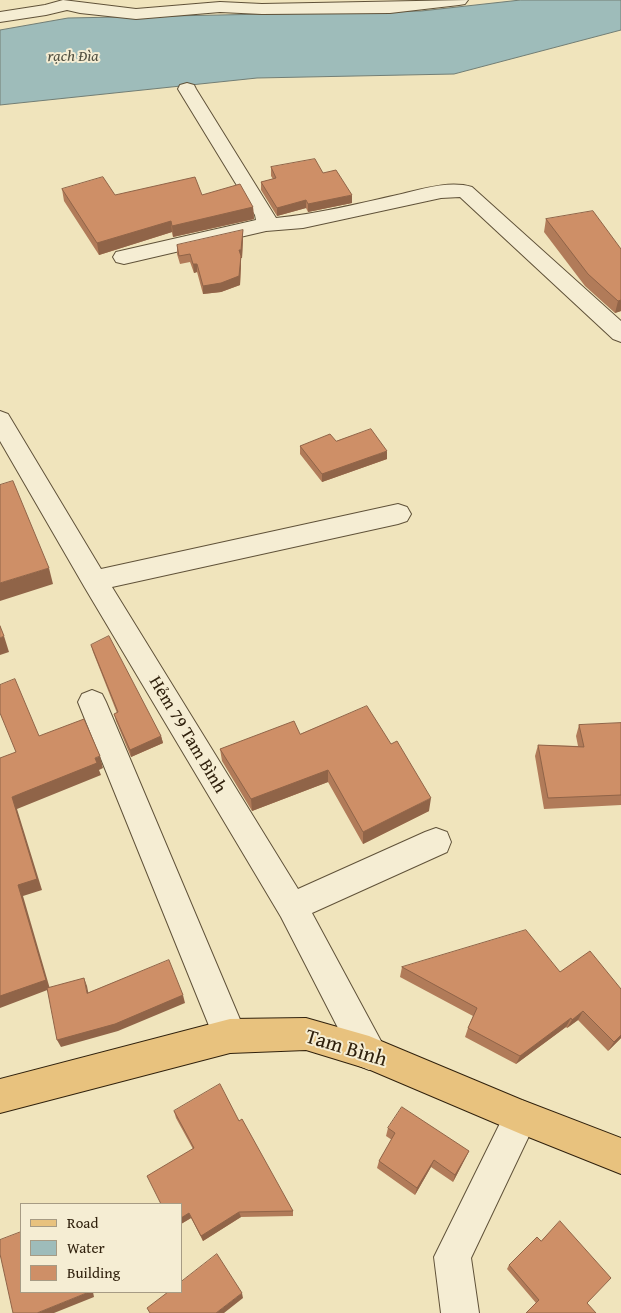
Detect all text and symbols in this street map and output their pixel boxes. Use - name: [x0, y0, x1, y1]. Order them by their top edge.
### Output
- water label: rạch Đìa: [47, 47, 99, 67]
- street label: Hẻm 79 Tam Bình: [144, 673, 230, 797]
- street label: Tam Bình: [302, 1025, 390, 1073]
- legend: [20, 1203, 182, 1293]
- text: Road: [67, 1212, 98, 1233]
- text: Water: [67, 1237, 105, 1258]
- text: Building: [67, 1262, 120, 1283]

